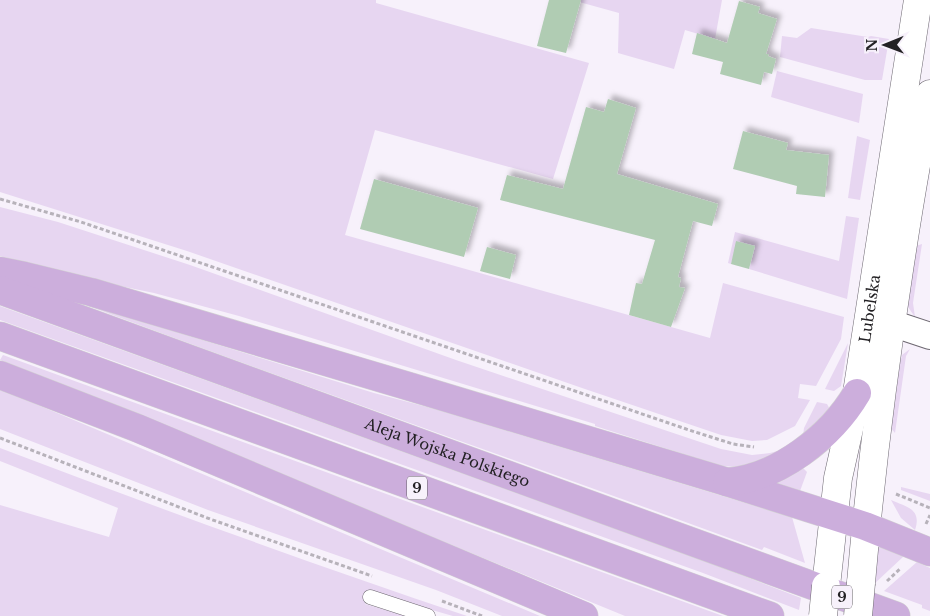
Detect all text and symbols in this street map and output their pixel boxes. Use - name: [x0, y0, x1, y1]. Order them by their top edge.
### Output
- north arrow: [860, 20, 910, 70]
- text: N: [863, 38, 881, 52]
- street label: Lubelska: [855, 273, 884, 344]
- street label: Aleja Wojska Polskiego: [362, 413, 533, 491]
- road number: 9: [407, 476, 427, 499]
- road number: 9: [832, 586, 852, 608]

